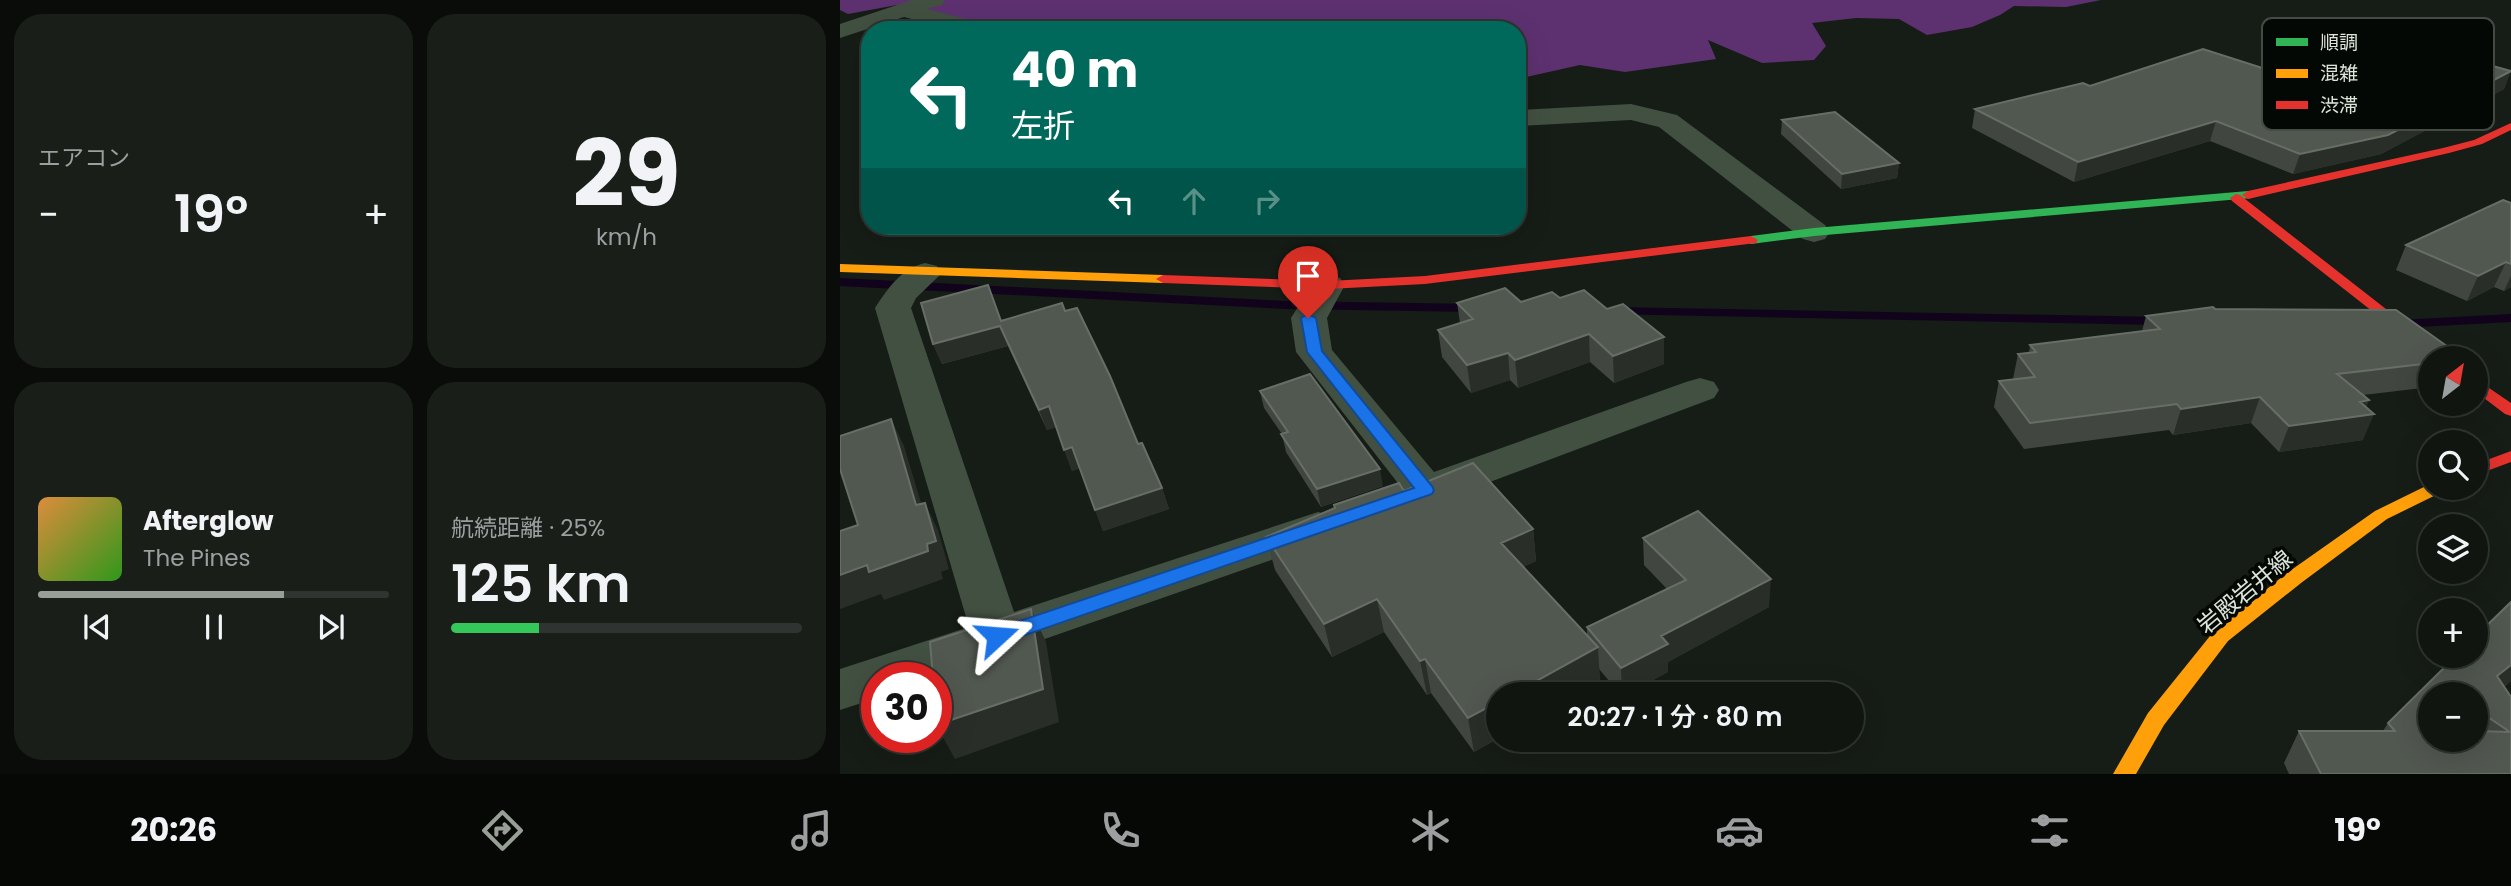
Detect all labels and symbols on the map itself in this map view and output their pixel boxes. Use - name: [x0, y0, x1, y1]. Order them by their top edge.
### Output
- legend: [2262, 18, 2494, 130]
- text: 順調: [2320, 29, 2358, 56]
- text: 混雑: [2320, 60, 2358, 87]
- text: 渋滞: [2320, 92, 2358, 119]
- pin: [1278, 246, 1338, 318]
- north arrow: [2418, 346, 2488, 416]
- street label: 岩殿岩井線: [2191, 543, 2299, 641]
- position arrow: [960, 599, 1034, 673]
- speed limit sign: 30: [861, 662, 952, 753]

